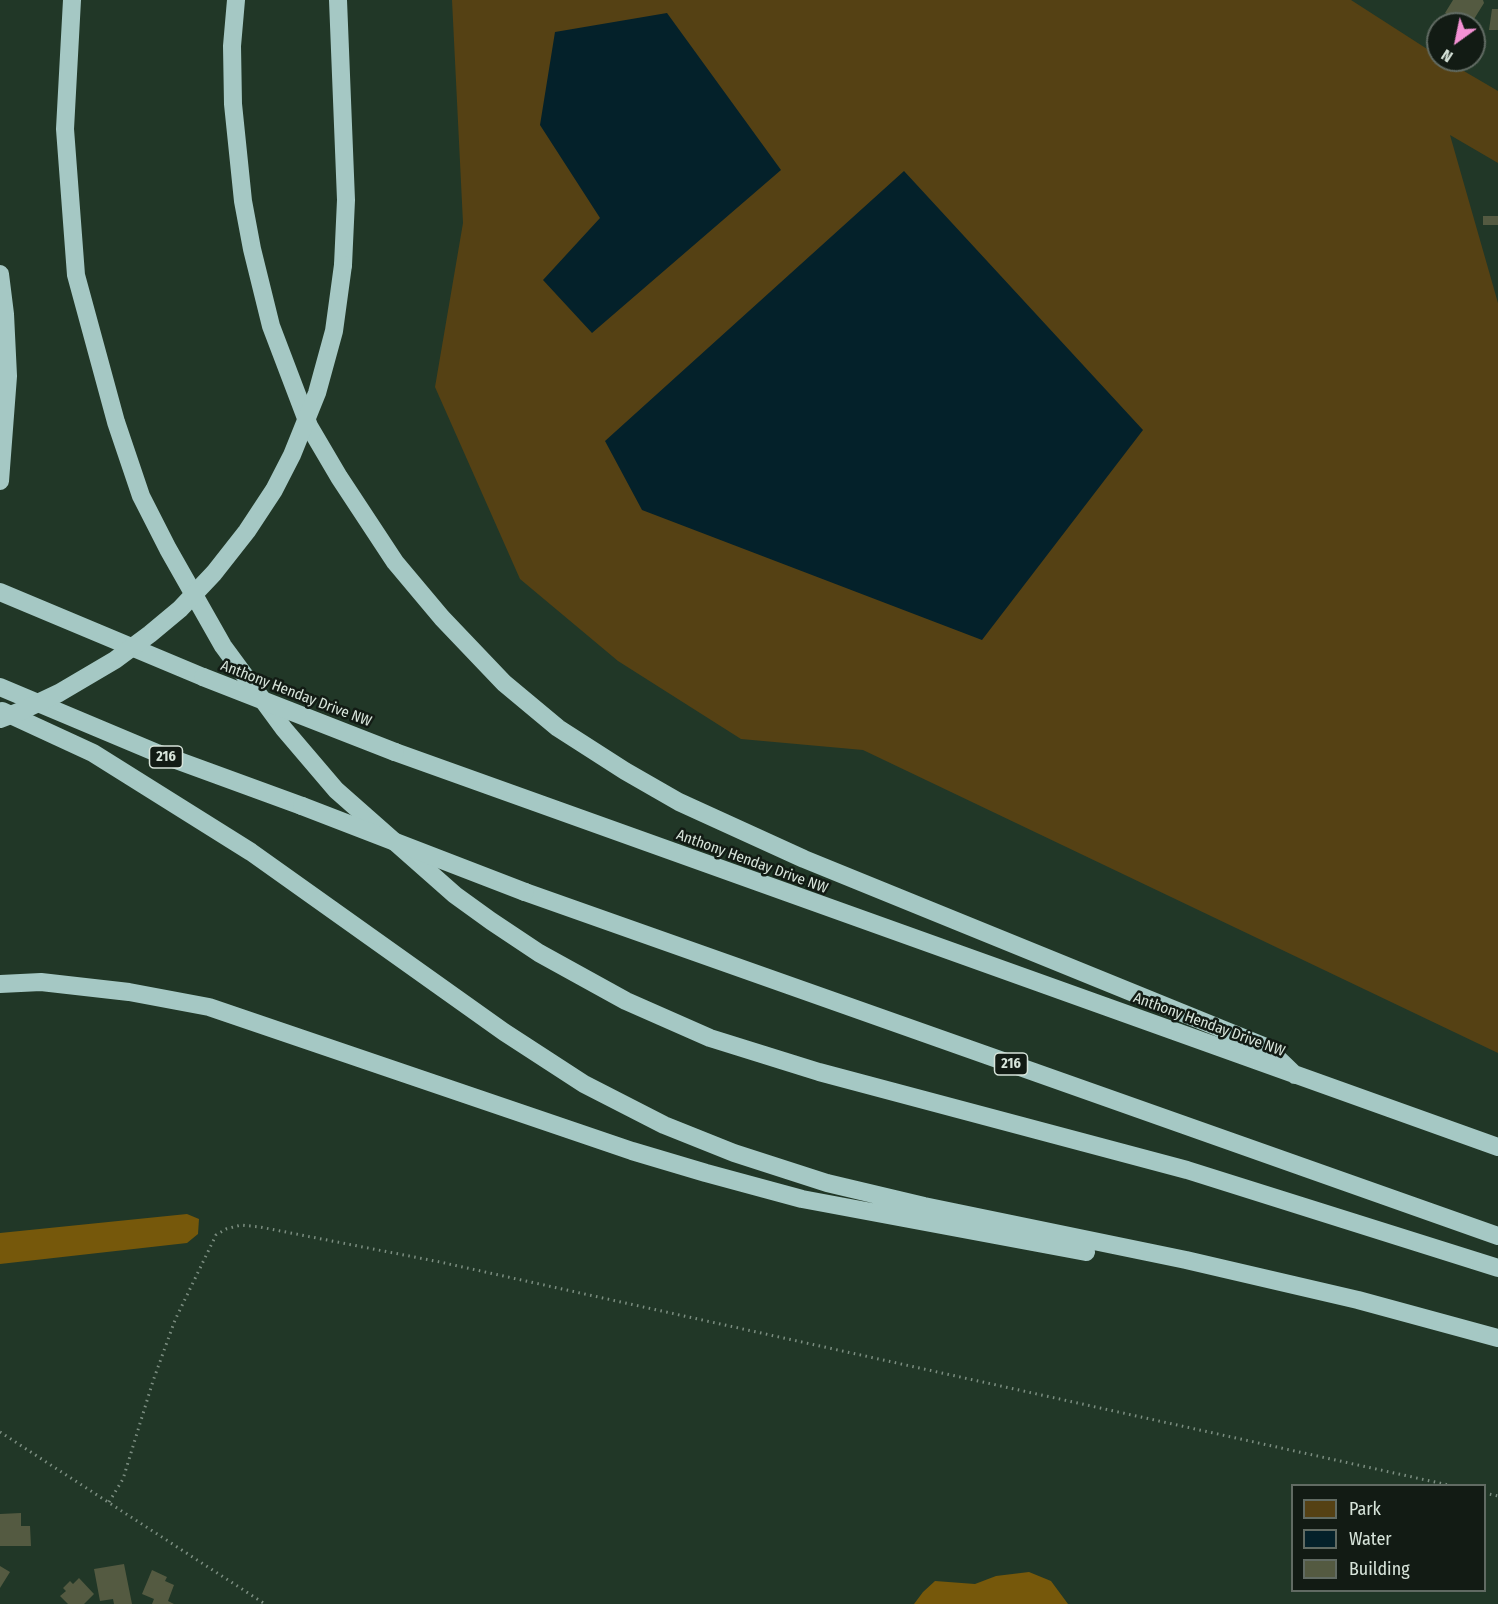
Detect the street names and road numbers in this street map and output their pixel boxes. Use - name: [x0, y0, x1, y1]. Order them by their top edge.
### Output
- street label: Anthony Henday Drive NW: [218, 657, 374, 731]
- road number: 216: [150, 746, 182, 768]
- street label: Anthony Henday Drive NW: [674, 826, 830, 898]
- street label: Anthony Henday Drive NW: [1131, 989, 1287, 1061]
- road number: 216: [994, 1053, 1028, 1075]

